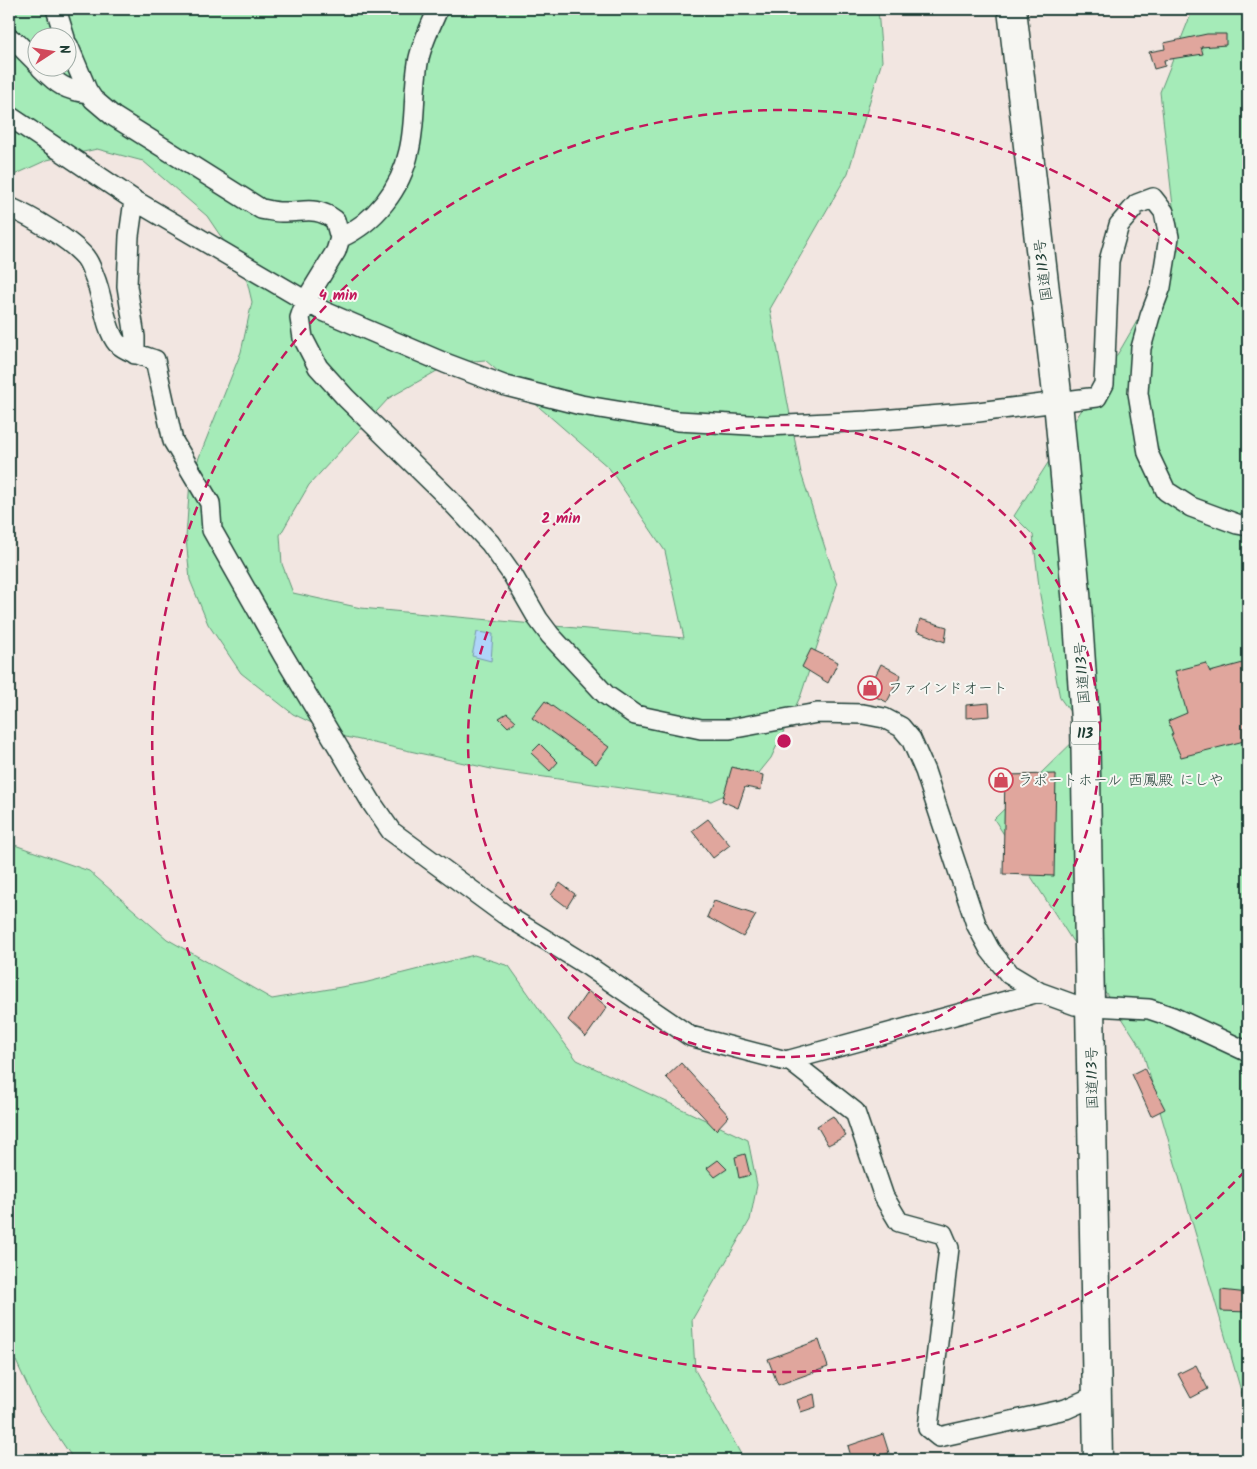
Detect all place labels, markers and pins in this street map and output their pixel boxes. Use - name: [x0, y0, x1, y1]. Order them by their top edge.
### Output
- shop icon: ファインドオート: [857, 675, 883, 701]
- place label: ファインドオート: [888, 677, 1008, 701]
- centre of rings: [775, 732, 793, 750]
- shop icon: ラポートホール 西鳳殿 にしや: [988, 767, 1014, 793]
- place label: ラポートホール 西鳳殿 にしや: [1018, 769, 1224, 793]

